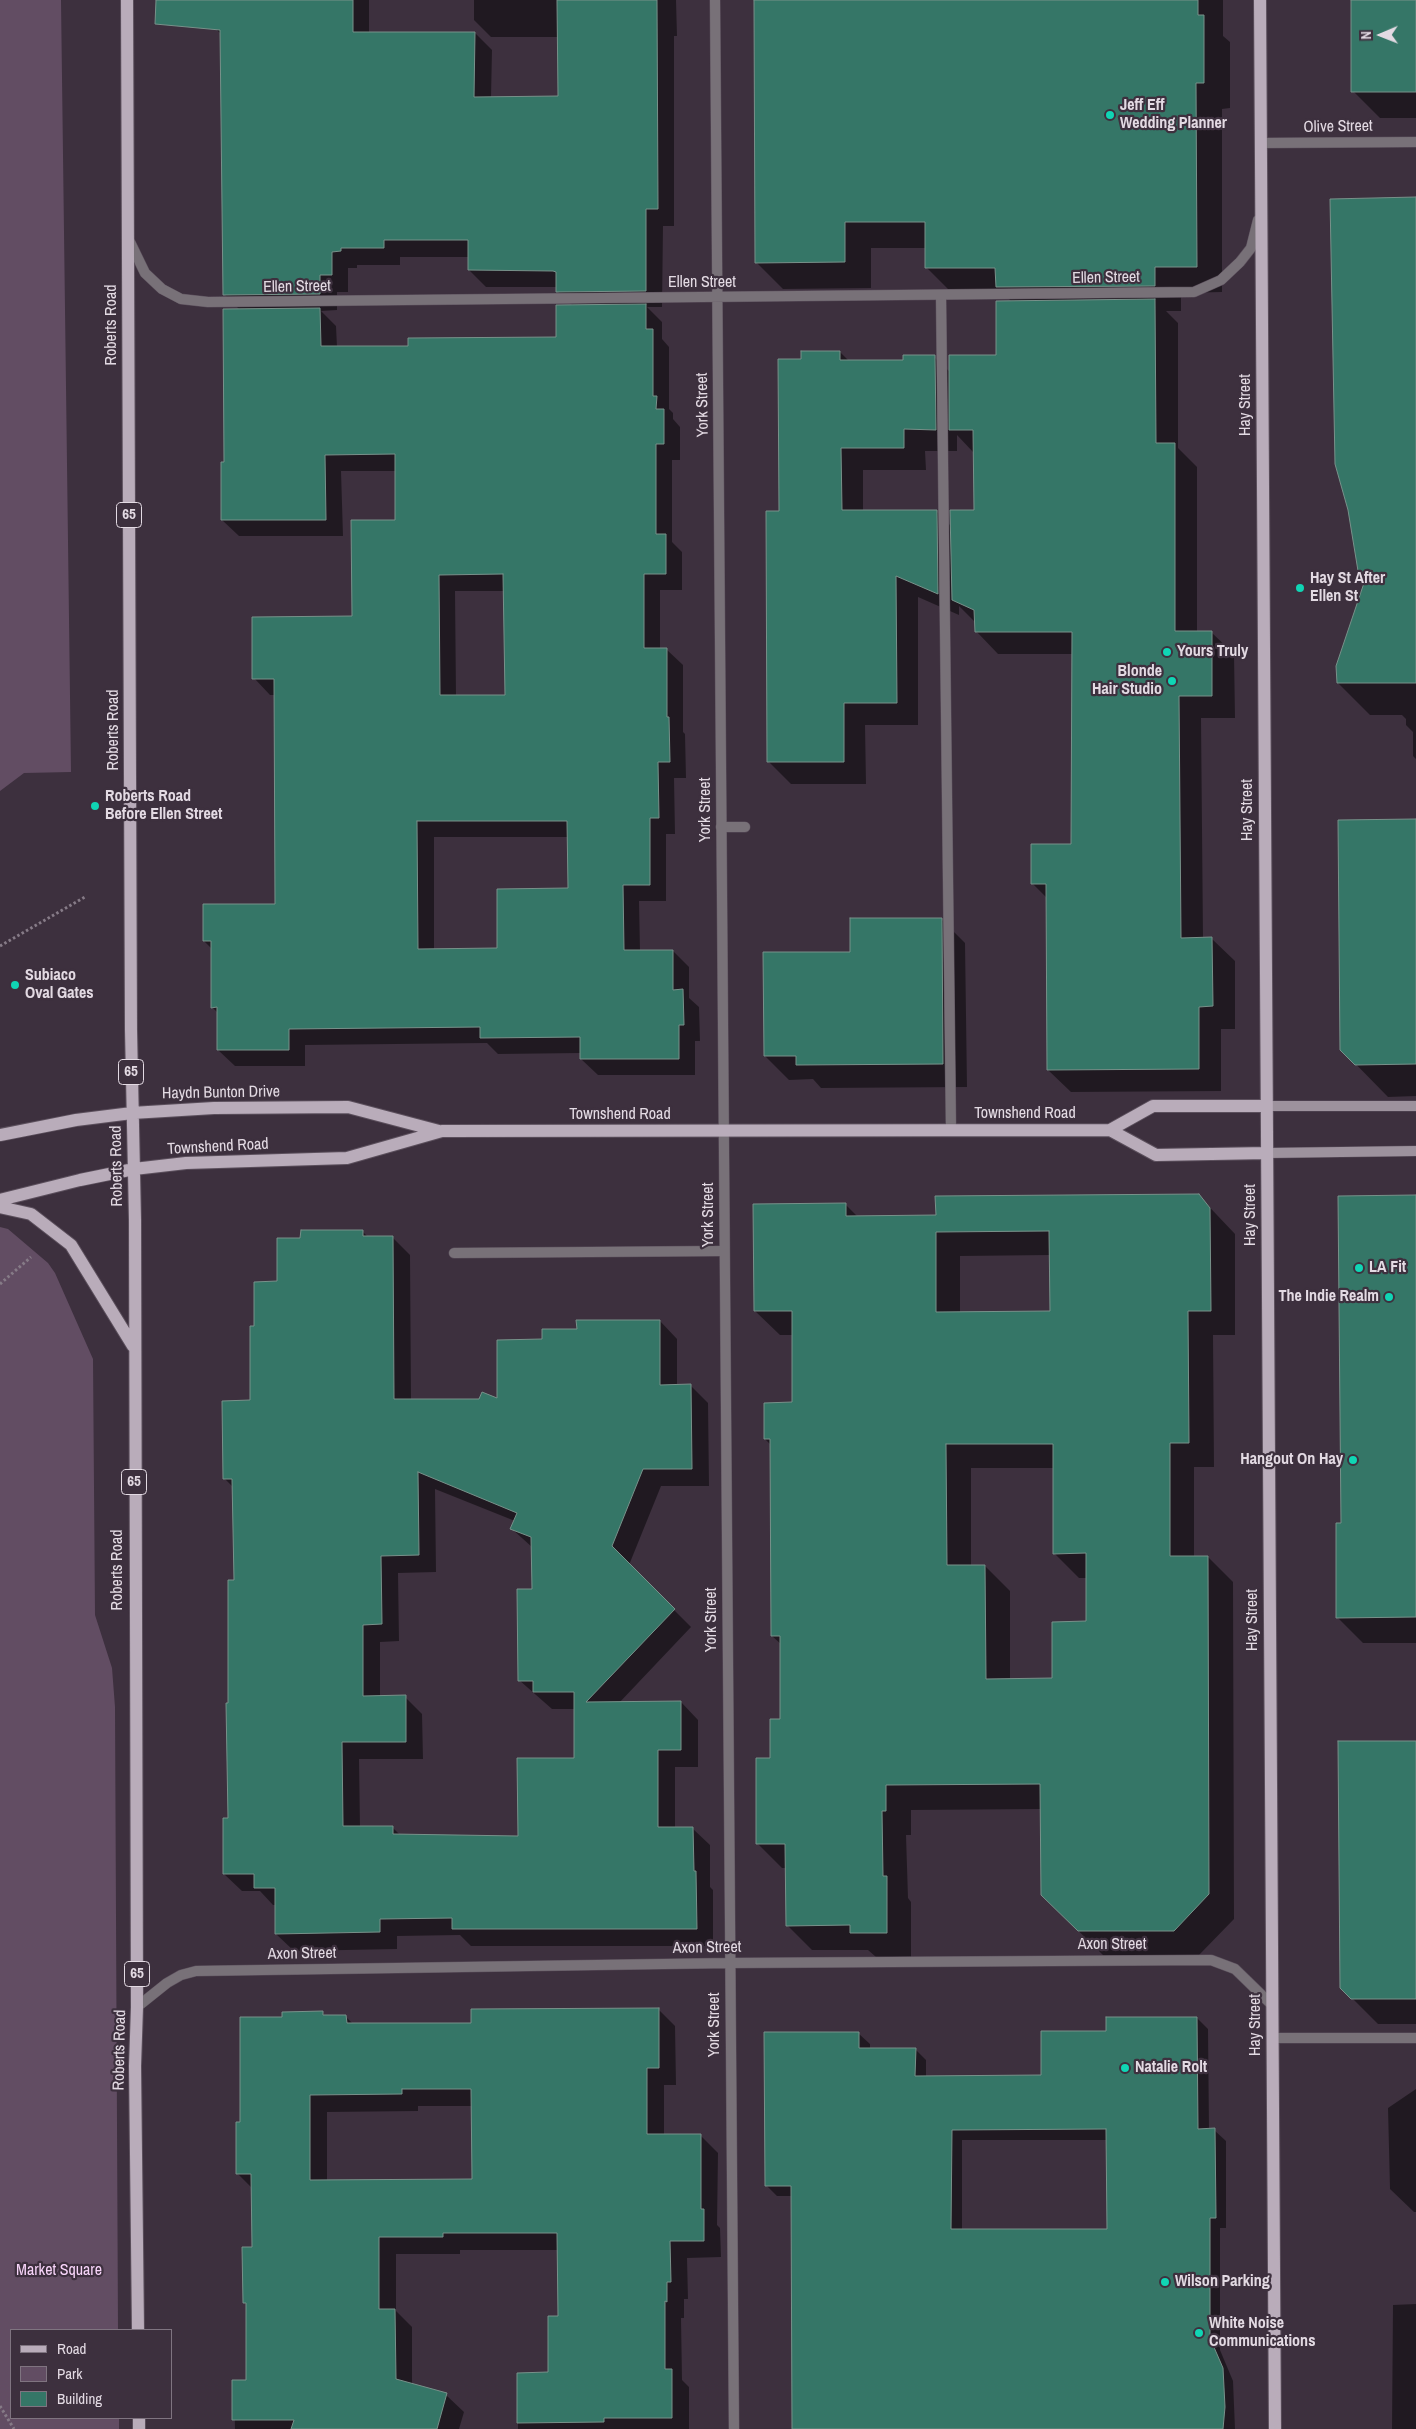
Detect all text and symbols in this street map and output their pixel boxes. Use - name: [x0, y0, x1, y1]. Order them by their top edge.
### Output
- north arrow: [1356, 10, 1406, 60]
- text: N: [1357, 31, 1375, 40]
- place label: Jeff Eff Wedding Planner: [1120, 96, 1227, 134]
- marker: Jeff Eff Wedding Planner: [1104, 109, 1116, 121]
- street label: Olive Street: [1303, 117, 1373, 137]
- street label: Ellen Street: [1072, 268, 1140, 288]
- street label: Ellen Street: [668, 273, 736, 293]
- street label: Ellen Street: [263, 277, 331, 297]
- street label: Roberts Road: [102, 285, 122, 365]
- street label: York Street: [693, 373, 713, 437]
- street label: Hay Street: [1236, 374, 1256, 436]
- road number: 65: [116, 502, 142, 528]
- place label: Hay St After Ellen St: [1310, 569, 1385, 607]
- marker: Hay St After Ellen St: [1294, 582, 1306, 594]
- place label: Yours Truly: [1177, 642, 1248, 662]
- marker: Yours Truly: [1161, 646, 1173, 658]
- place label: Blonde Hair Studio: [1092, 662, 1162, 700]
- marker: Blonde Hair Studio: [1166, 675, 1178, 687]
- street label: Roberts Road: [104, 690, 124, 770]
- street label: York Street: [696, 778, 716, 842]
- street label: Hay Street: [1238, 779, 1258, 841]
- place label: Roberts Road Before Ellen Street: [105, 787, 222, 825]
- marker: Roberts Road Before Ellen Street: [89, 800, 101, 812]
- place label: Subiaco Oval Gates: [25, 966, 94, 1004]
- marker: Subiaco Oval Gates: [9, 979, 21, 991]
- road number: 65: [118, 1060, 144, 1084]
- street label: Haydn Bunton Drive: [162, 1082, 280, 1104]
- street label: Townshend Road: [974, 1104, 1076, 1124]
- street label: Townshend Road: [569, 1105, 671, 1125]
- street label: Roberts Road: [107, 1125, 127, 1207]
- street label: Townshend Road: [167, 1135, 269, 1159]
- street label: York Street: [699, 1183, 719, 1247]
- street label: Hay Street: [1241, 1184, 1261, 1246]
- place label: LA Fit: [1369, 1258, 1406, 1278]
- marker: LA Fit: [1353, 1262, 1365, 1274]
- place label: The Indie Realm: [1278, 1287, 1379, 1307]
- marker: The Indie Realm: [1383, 1291, 1395, 1303]
- place label: Hangout On Hay: [1240, 1450, 1343, 1470]
- marker: Hangout On Hay: [1347, 1454, 1359, 1466]
- road number: 65: [122, 1470, 146, 1494]
- street label: Roberts Road: [108, 1530, 128, 1610]
- street label: York Street: [702, 1588, 722, 1652]
- street label: Hay Street: [1243, 1589, 1263, 1651]
- street label: Axon Street: [1078, 1935, 1146, 1955]
- street label: Axon Street: [673, 1938, 741, 1958]
- street label: Axon Street: [268, 1944, 336, 1964]
- road number: 65: [124, 1962, 150, 1986]
- street label: York Street: [705, 1993, 725, 2057]
- street label: Hay Street: [1246, 1994, 1266, 2056]
- street label: Roberts Road: [110, 2009, 130, 2091]
- place label: Natalie Rolt: [1135, 2058, 1207, 2078]
- marker: Natalie Rolt: [1119, 2062, 1131, 2074]
- park label: Market Square: [16, 2261, 102, 2281]
- place label: Wilson Parking: [1175, 2272, 1270, 2292]
- marker: Wilson Parking: [1159, 2276, 1171, 2288]
- place label: White Noise Communications: [1209, 2314, 1315, 2352]
- marker: White Noise Communications: [1193, 2327, 1205, 2339]
- legend: [10, 2329, 172, 2419]
- text: Road: [57, 2338, 86, 2359]
- text: Park: [57, 2363, 82, 2384]
- text: Building: [57, 2388, 102, 2409]

